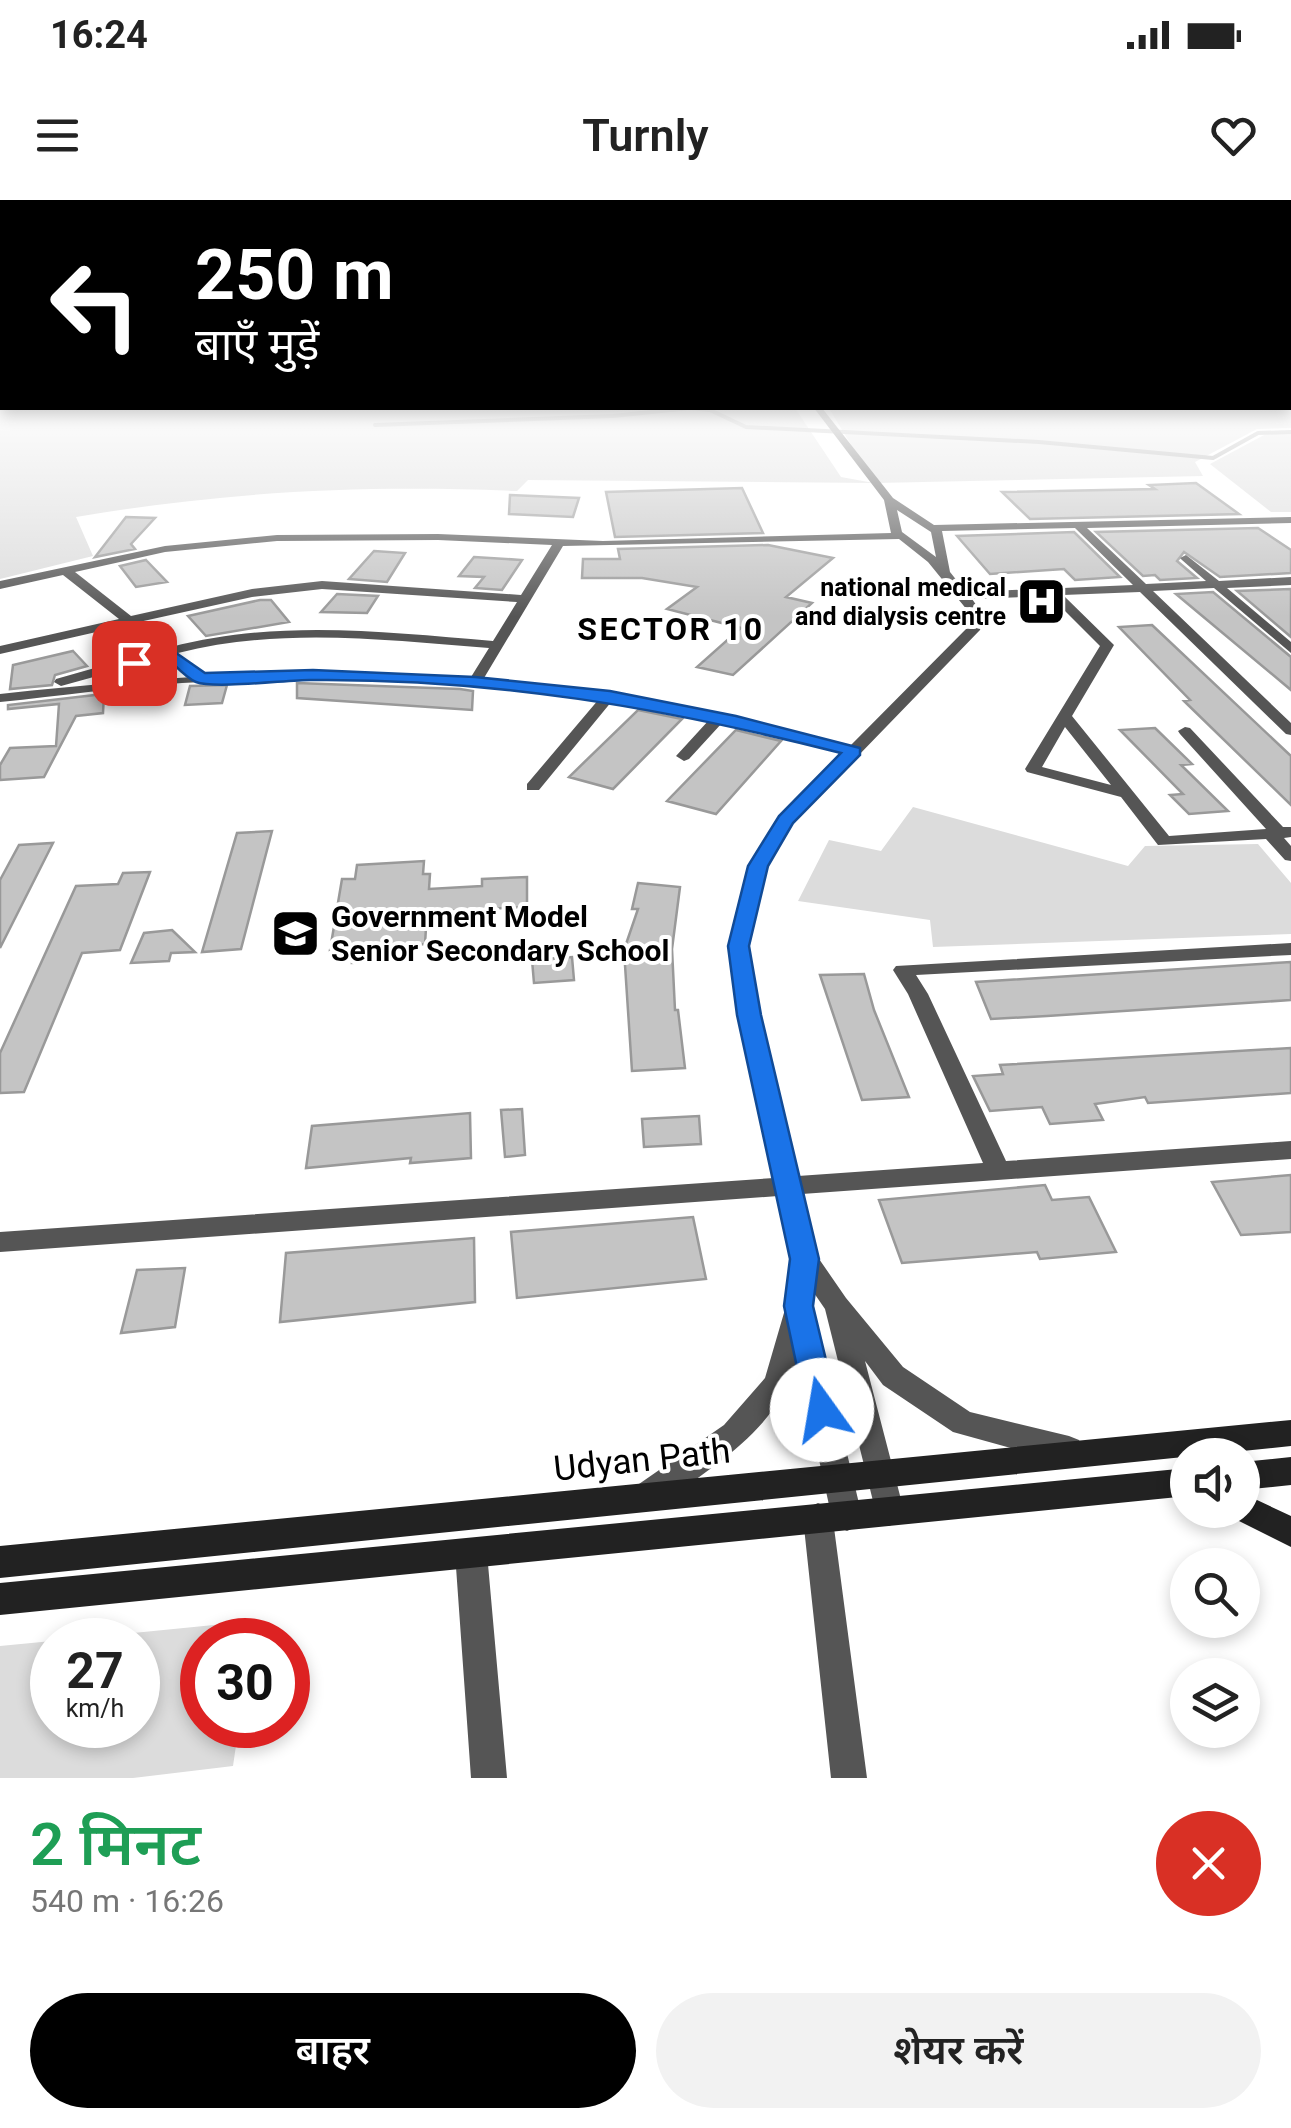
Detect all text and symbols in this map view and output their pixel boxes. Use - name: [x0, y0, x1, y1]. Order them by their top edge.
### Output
- text: 16:24: [50, 13, 148, 57]
- icon: menu: [30, 108, 85, 163]
- icon: heart: [1206, 108, 1261, 163]
- text: Turnly: [582, 109, 709, 162]
- text: 250 m: [195, 234, 394, 316]
- icon: left: [30, 240, 160, 370]
- text: बाएँ मुड़ें: [195, 318, 319, 371]
- place label: national medical and dialysis centre: [795, 573, 1006, 631]
- hospital icon: national medical and dialysis centre: [1015, 575, 1067, 627]
- district label: SECTOR 10: [577, 610, 765, 648]
- pin: [92, 621, 177, 706]
- icon: arrive: [107, 636, 162, 691]
- place label: Government Model Senior Secondary School: [331, 899, 669, 968]
- school or university icon: Government Model Senior Secondary School: [270, 907, 322, 959]
- position arrow: [770, 1358, 874, 1462]
- street label: Udyan Path: [552, 1430, 732, 1490]
- map controls: [1170, 1438, 1260, 1748]
- button: sound: [1170, 1438, 1260, 1528]
- button: search: [1170, 1548, 1260, 1638]
- speed limit sign: 30: [180, 1618, 310, 1748]
- text: 27: [66, 1642, 124, 1700]
- button: layers: [1170, 1658, 1260, 1748]
- text: km/h: [66, 1694, 124, 1723]
- text: 2 मिनट: [30, 1809, 201, 1880]
- button: close: [1156, 1811, 1261, 1916]
- text: 540 m · 16:26: [30, 1882, 224, 1920]
- button: बाहर: [30, 1993, 636, 2108]
- button: शेयर करें: [656, 1993, 1261, 2108]

